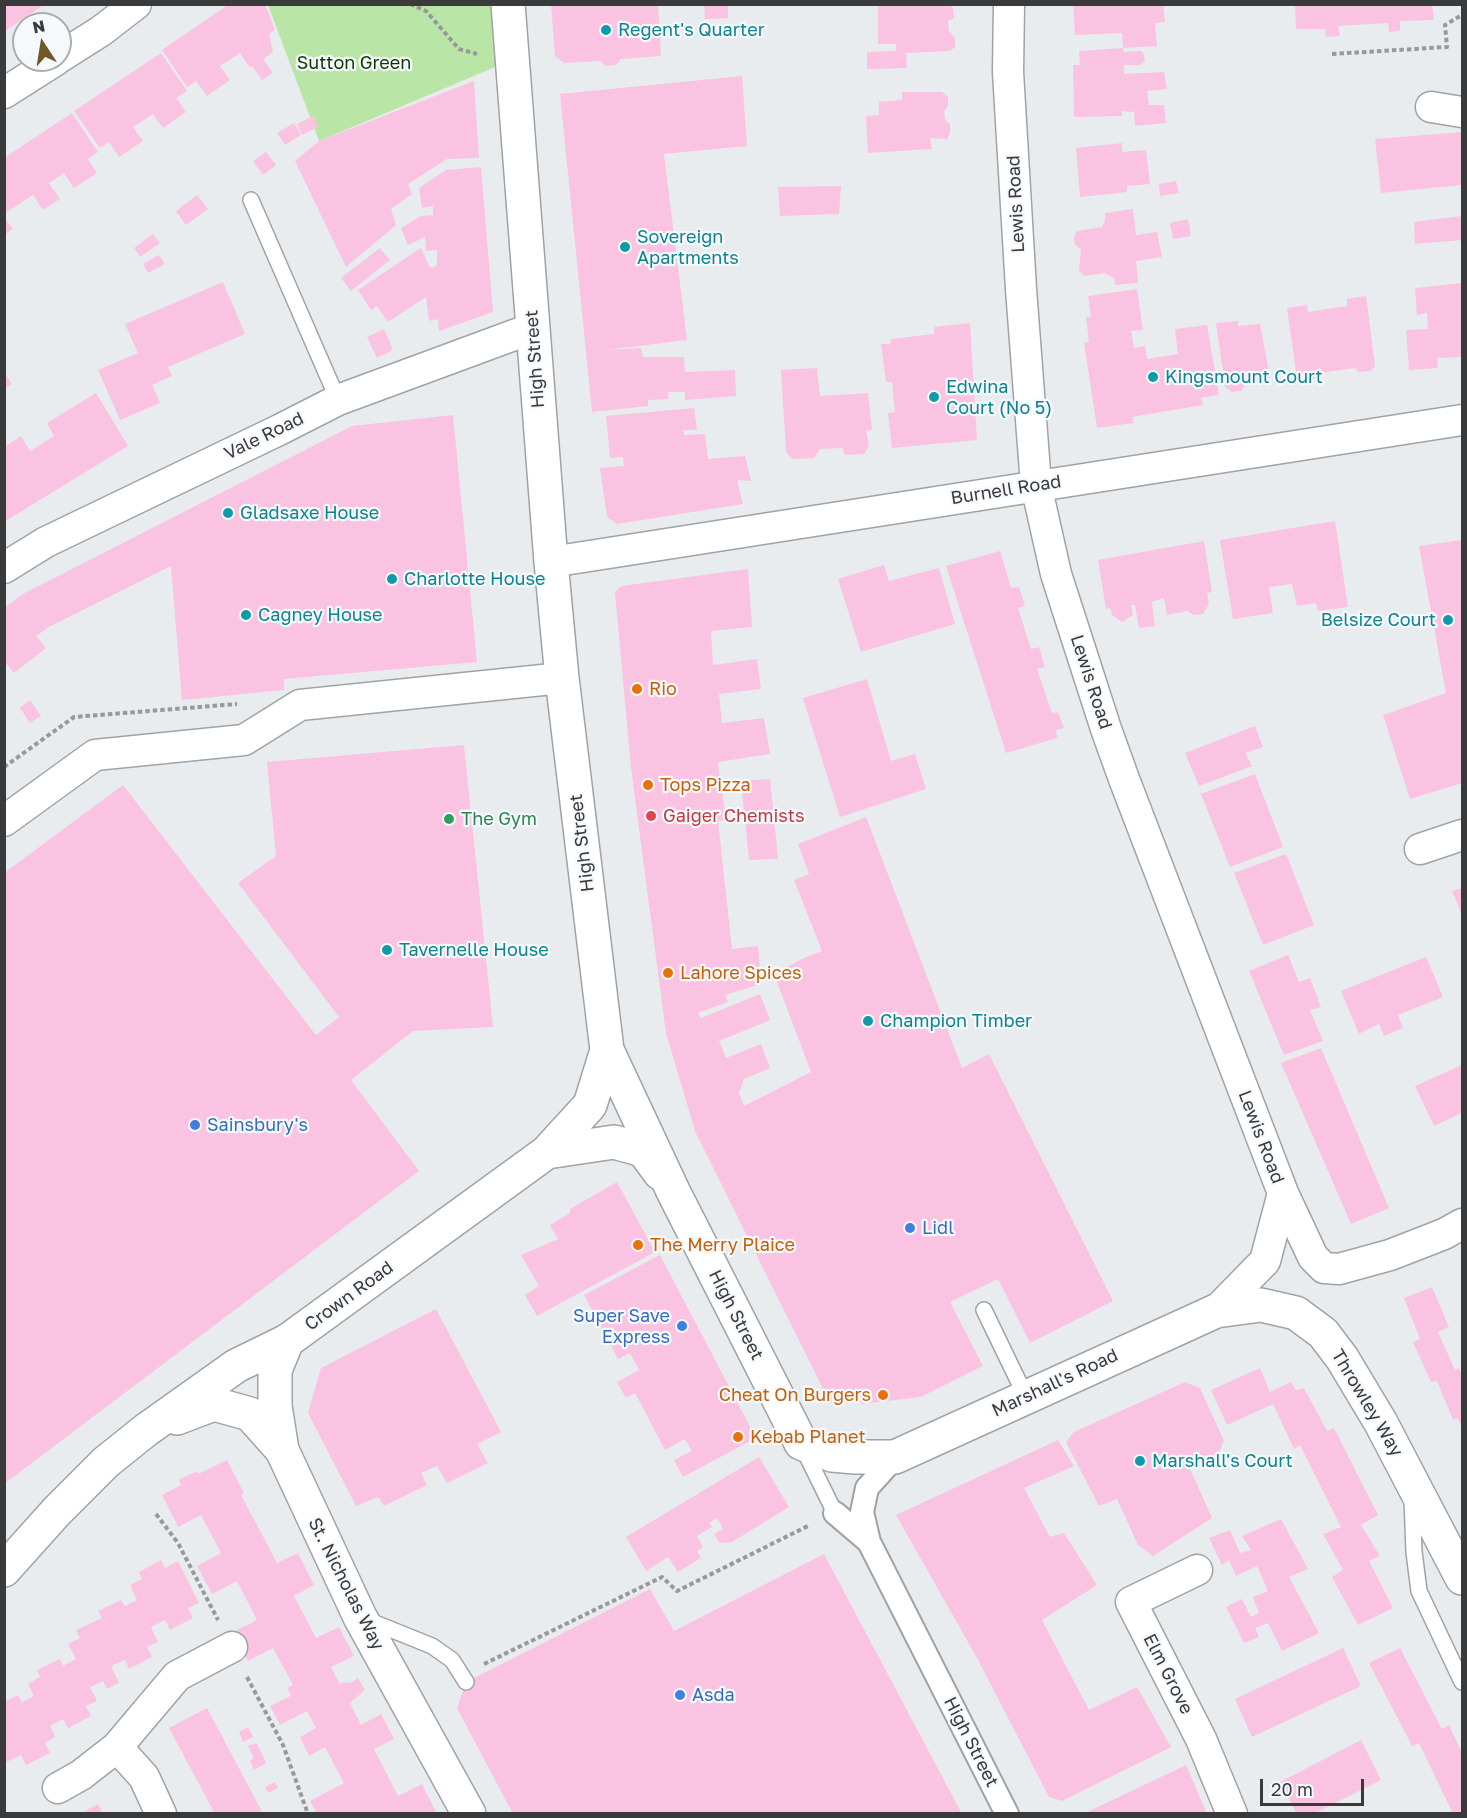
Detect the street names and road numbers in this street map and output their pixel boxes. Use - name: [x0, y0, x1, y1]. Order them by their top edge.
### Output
- street label: Lewis Road: [1003, 155, 1029, 253]
- street label: High Street: [521, 309, 549, 409]
- street label: Vale Road: [221, 407, 307, 465]
- street label: Burnell Road: [949, 471, 1063, 509]
- street label: Lewis Road: [1066, 632, 1116, 732]
- street label: High Street: [565, 793, 599, 893]
- street label: Lewis Road: [1233, 1087, 1289, 1187]
- street label: Crown Road: [301, 1257, 397, 1335]
- street label: High Street: [704, 1266, 768, 1364]
- street label: Marshall's Road: [989, 1344, 1121, 1422]
- street label: Throwley Way: [1327, 1346, 1407, 1460]
- street label: St. Nicholas Way: [303, 1514, 389, 1654]
- street label: Elm Grove: [1139, 1630, 1197, 1718]
- street label: High Street: [939, 1693, 1003, 1791]

